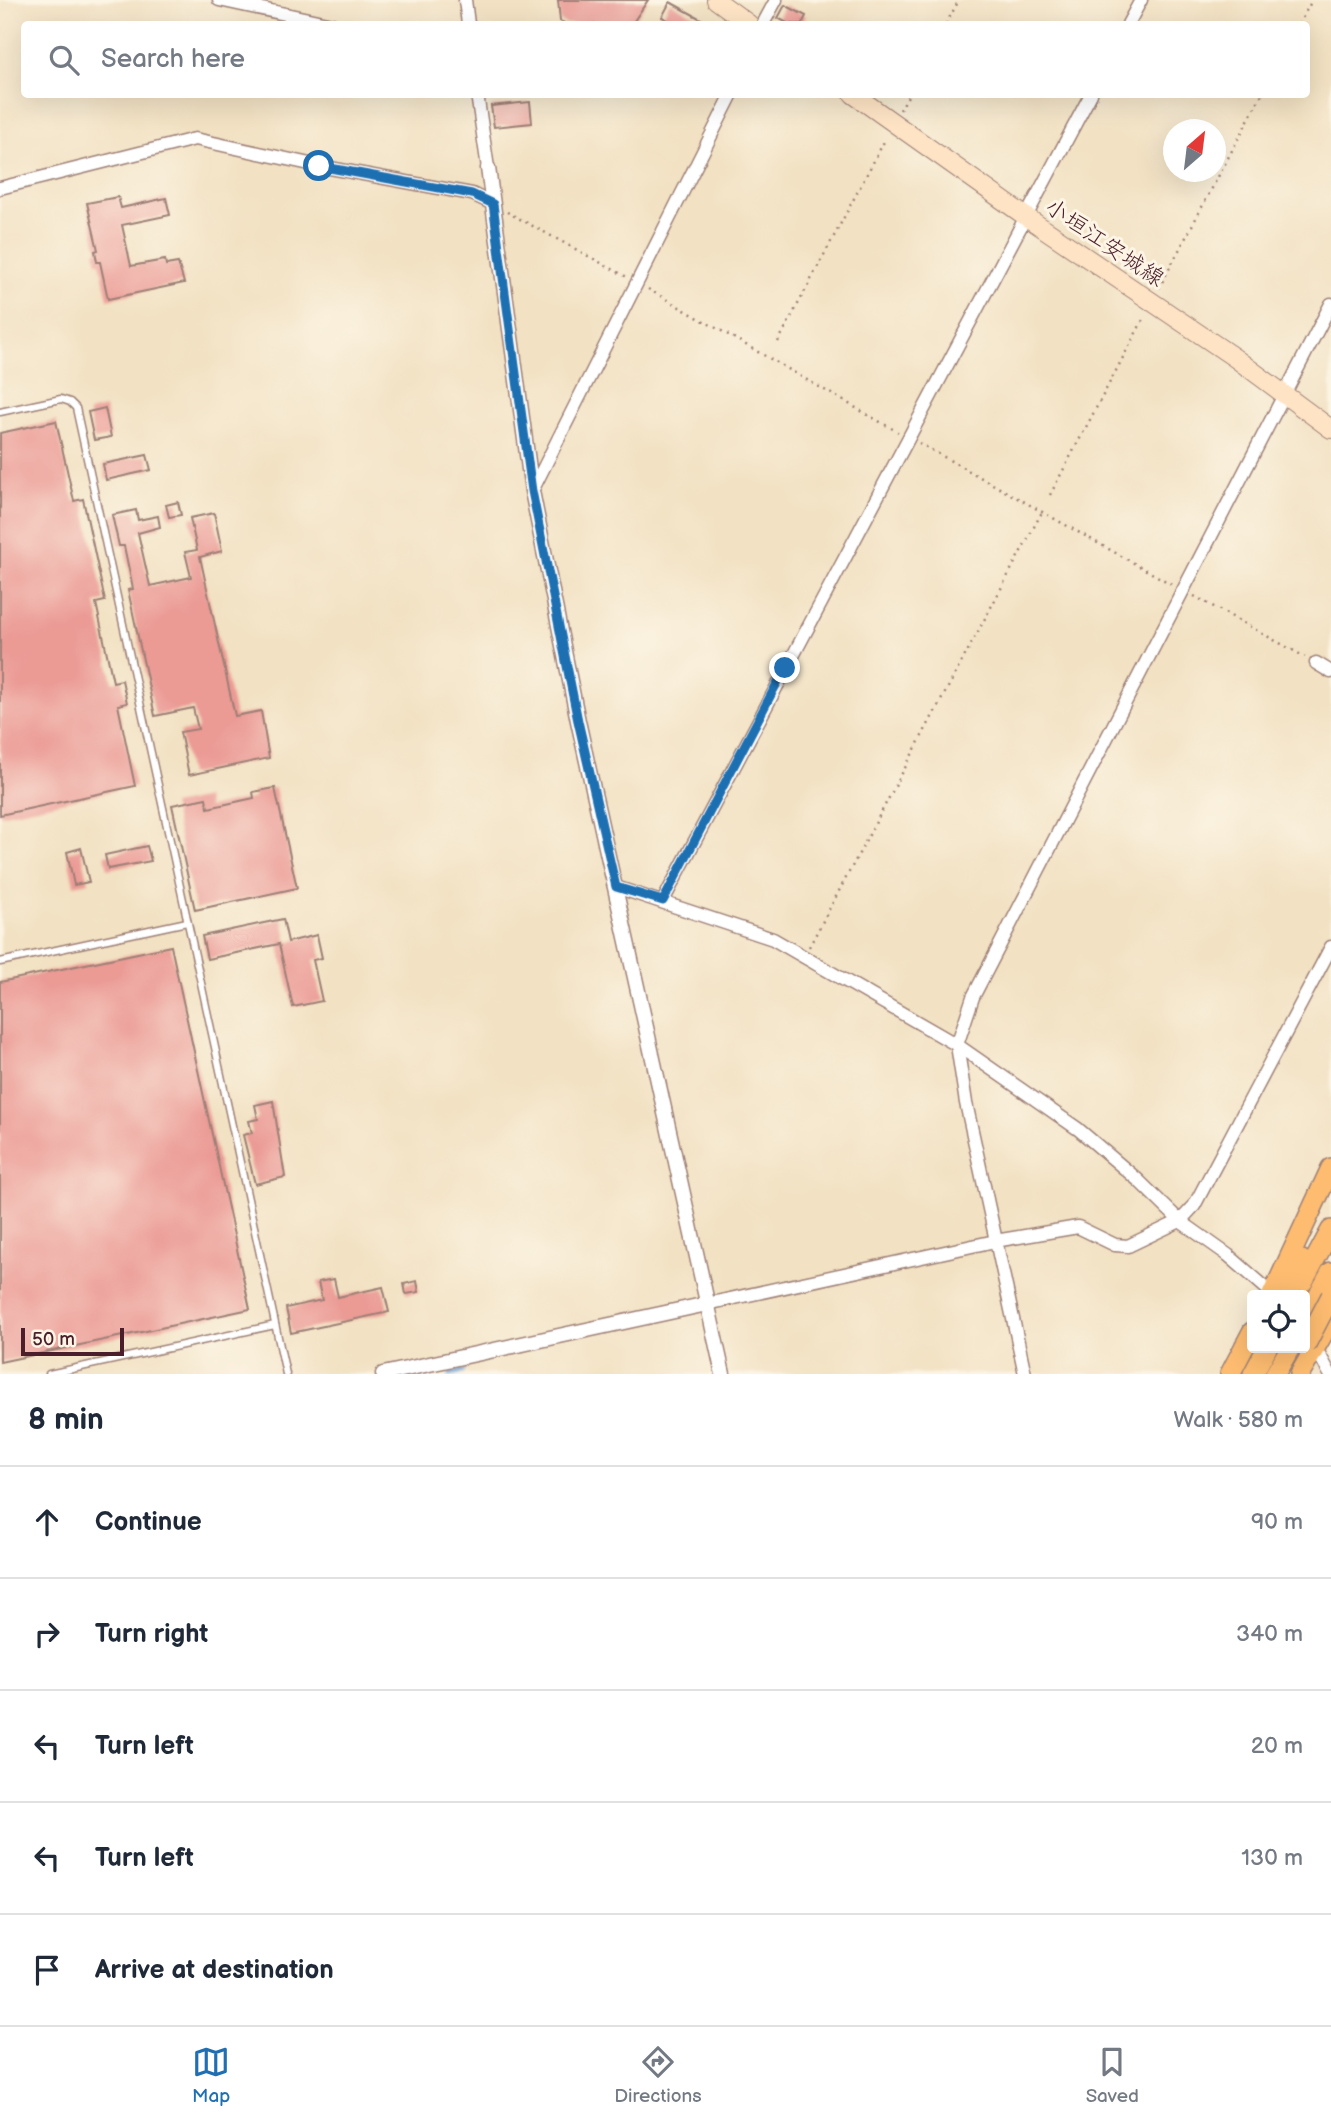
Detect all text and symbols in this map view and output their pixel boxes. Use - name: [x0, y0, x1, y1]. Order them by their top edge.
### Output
- search box: [21, 21, 1310, 98]
- icon: search: [45, 41, 83, 79]
- text: Search here: [101, 44, 245, 75]
- north arrow: [1163, 119, 1226, 182]
- route start: [303, 150, 334, 181]
- street label: 小垣江安城線: [1039, 193, 1169, 293]
- route end: [769, 652, 800, 683]
- map controls: [1247, 1290, 1310, 1353]
- button: locate: [1247, 1290, 1310, 1353]
- scale bar: [21, 1325, 124, 1357]
- text: 50 m: [32, 1328, 75, 1351]
- text: 8 min: [28, 1402, 104, 1438]
- text: Walk · 580 m: [1174, 1406, 1303, 1434]
- icon: ahead: [28, 1503, 66, 1541]
- text: Continue: [95, 1507, 202, 1538]
- text: 90 m: [1251, 1508, 1303, 1536]
- icon: right: [28, 1615, 66, 1653]
- text: Turn right: [95, 1619, 208, 1650]
- text: 340 m: [1236, 1620, 1303, 1648]
- icon: left: [28, 1727, 66, 1765]
- text: Turn left: [95, 1731, 194, 1762]
- text: 20 m: [1251, 1732, 1303, 1760]
- icon: left: [28, 1839, 66, 1877]
- text: Turn left: [95, 1843, 194, 1874]
- text: 130 m: [1241, 1844, 1303, 1872]
- icon: arrive: [28, 1951, 66, 1989]
- text: Arrive at destination: [95, 1955, 334, 1986]
- tab: Map: [192, 2043, 230, 2108]
- tab: Directions: [614, 2043, 702, 2108]
- tab: Saved: [1086, 2043, 1139, 2108]

